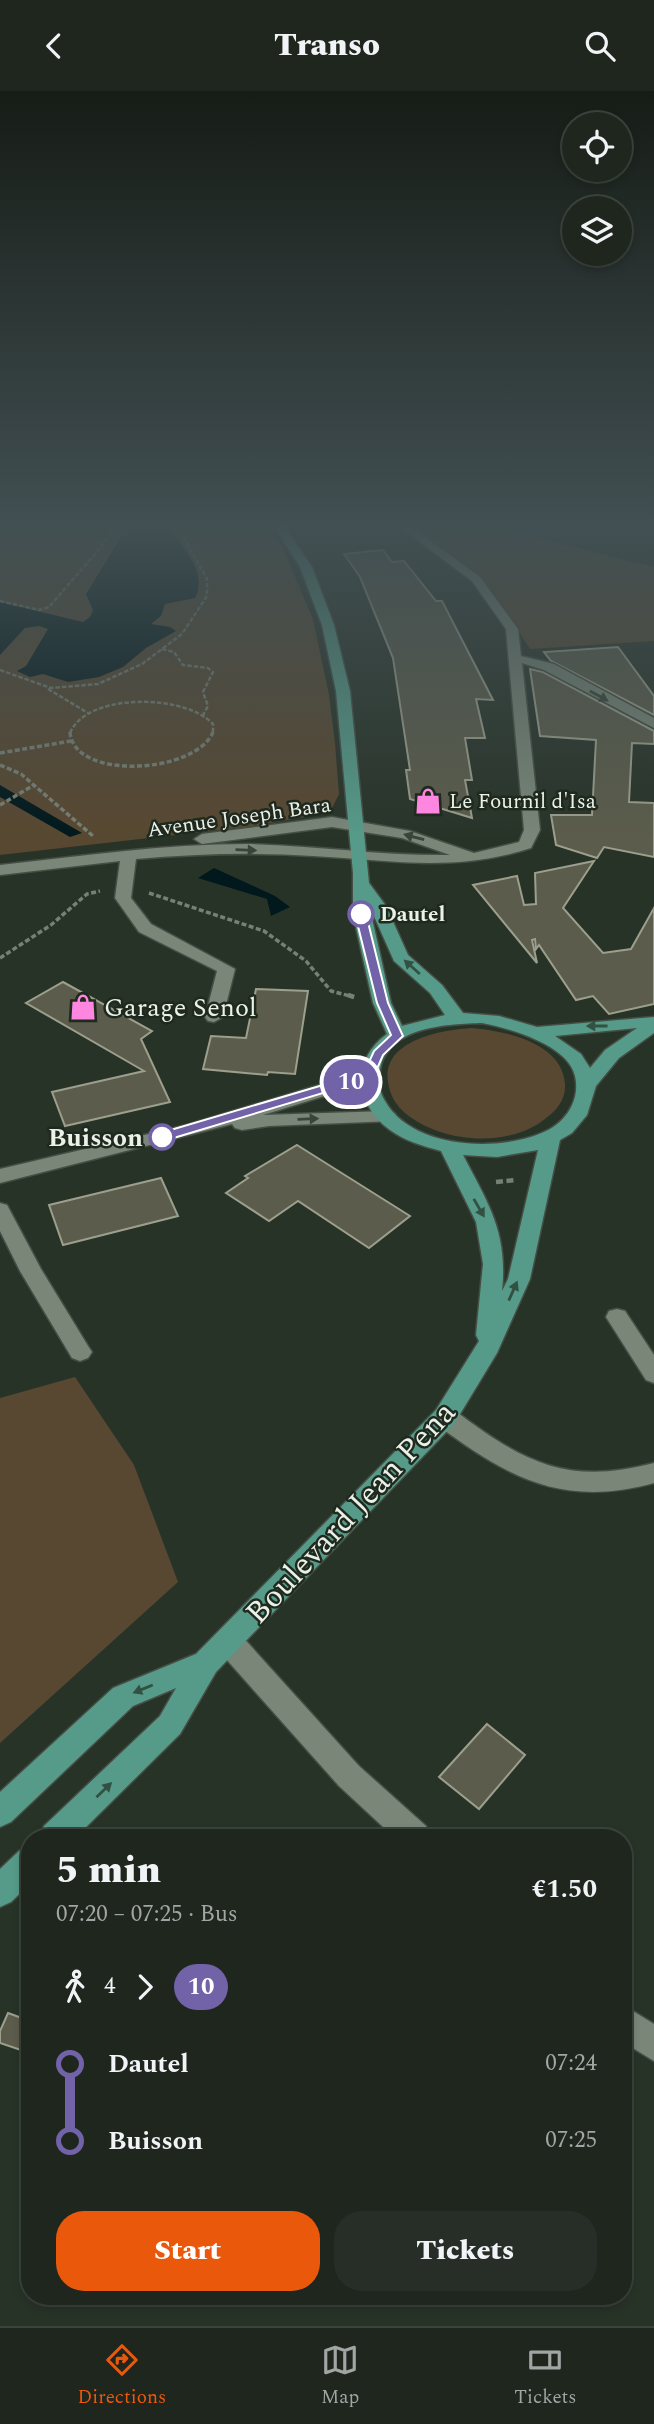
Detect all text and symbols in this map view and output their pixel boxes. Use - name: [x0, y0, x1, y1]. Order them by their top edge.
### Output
- text: Transo: [274, 21, 380, 70]
- icon: back: [35, 27, 73, 65]
- icon: search: [581, 27, 619, 65]
- map controls: [562, 112, 632, 266]
- button: locate: [562, 112, 632, 182]
- button: layers: [562, 196, 632, 266]
- one-way arrow: [589, 690, 608, 702]
- shop icon: Le Fournil d'Isa: [413, 786, 443, 816]
- place label: Le Fournil d'Isa: [449, 786, 597, 818]
- street label: Avenue Joseph Bara: [145, 789, 334, 847]
- one-way arrow: [403, 831, 425, 842]
- one-way arrow: [235, 845, 257, 856]
- place label: Dautel: [380, 899, 445, 931]
- marker: Dautel: [348, 901, 374, 927]
- one-way arrow: [404, 960, 421, 976]
- place label: Garage Senol: [104, 988, 257, 1028]
- shop icon: Garage Senol: [68, 992, 98, 1022]
- one-way arrow: [585, 1020, 607, 1032]
- line badge: 10: [320, 1059, 382, 1105]
- text: 10: [338, 1064, 364, 1100]
- one-way arrow: [297, 1113, 319, 1124]
- place label: Buisson: [48, 1118, 143, 1158]
- marker: Buisson: [149, 1124, 175, 1150]
- one-way arrow: [473, 1199, 485, 1218]
- one-way arrow: [507, 1281, 519, 1301]
- street label: Boulevard Jean Pena: [234, 1390, 468, 1636]
- one-way arrow: [132, 1684, 153, 1695]
- one-way arrow: [95, 1782, 112, 1798]
- text: 5 min: [56, 1842, 161, 1900]
- text: €1.50: [532, 1869, 597, 1909]
- text: 07:20 – 07:25 · Bus: [56, 1897, 238, 1932]
- icon: walk: [56, 1968, 94, 2006]
- icon: forward: [126, 1968, 164, 2006]
- text: 4: [104, 1969, 116, 2004]
- text: 10: [188, 1969, 214, 2005]
- text: Dautel: [108, 2044, 189, 2084]
- text: 07:24: [545, 2046, 597, 2081]
- text: Buisson: [108, 2121, 203, 2161]
- text: 07:25: [545, 2123, 597, 2158]
- button: Start: [56, 2211, 320, 2291]
- button: Tickets: [334, 2211, 597, 2291]
- tab: Directions: [77, 2341, 166, 2412]
- tab: Map: [321, 2341, 359, 2412]
- tab: Tickets: [514, 2341, 577, 2412]

